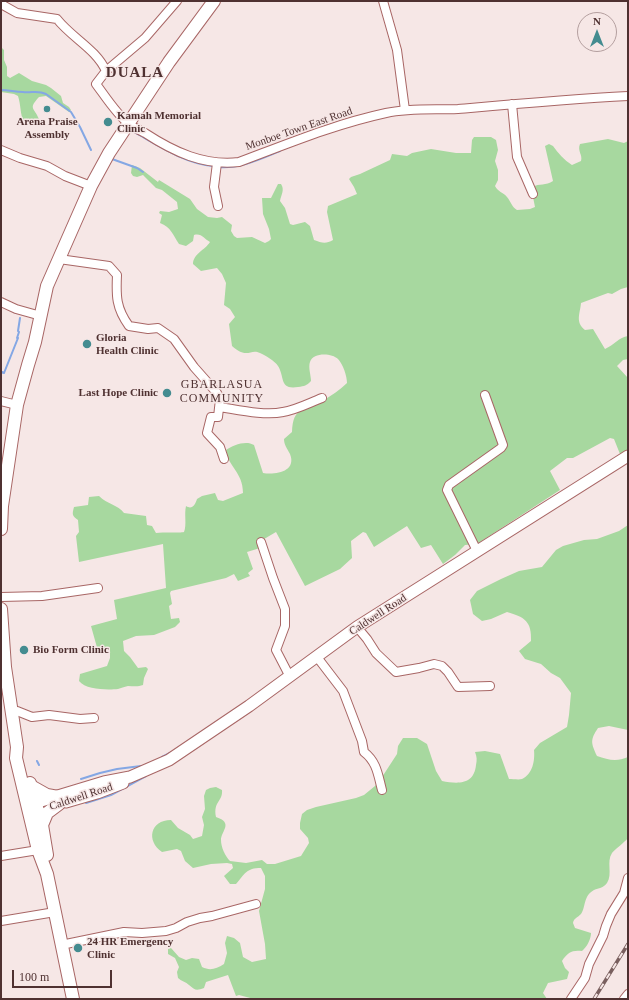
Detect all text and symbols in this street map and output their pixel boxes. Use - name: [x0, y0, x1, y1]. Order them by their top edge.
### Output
- north arrow: [577, 12, 617, 52]
- text: N: [593, 15, 601, 27]
- district label: DUALA: [106, 64, 164, 82]
- marker: Arena Praise Assembly: [42, 104, 52, 114]
- street label: Monboe Town East Road: [244, 105, 354, 153]
- place label: Kamah Memorial Clinic: [117, 109, 201, 135]
- place label: Arena Praise Assembly: [16, 115, 78, 141]
- marker: Kamah Memorial Clinic: [102, 116, 114, 128]
- place label: Gloria Health Clinic: [96, 331, 159, 357]
- marker: Gloria Health Clinic: [81, 338, 93, 350]
- district label: GBARLASUA COMMUNITY: [180, 378, 264, 406]
- place label: Last Hope Clinic: [79, 386, 158, 400]
- marker: Last Hope Clinic: [161, 387, 173, 399]
- street label: Caldwell Road: [347, 592, 409, 638]
- place label: Bio Form Clinic: [33, 643, 109, 657]
- marker: Bio Form Clinic: [18, 644, 30, 656]
- street label: Caldwell Road: [48, 781, 114, 813]
- place label: 24 HR Emergency Clinic: [87, 935, 173, 961]
- marker: 24 HR Emergency Clinic: [72, 942, 84, 954]
- scale bar: [14, 962, 114, 988]
- text: 100 m: [19, 970, 49, 984]

